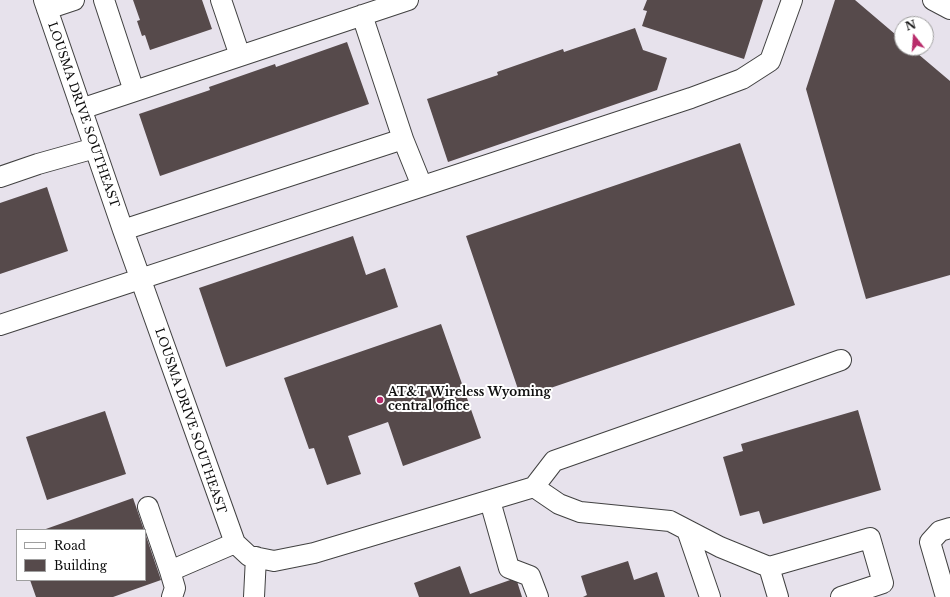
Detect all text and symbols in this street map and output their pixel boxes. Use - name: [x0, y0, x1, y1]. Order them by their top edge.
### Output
- north arrow: [894, 16, 934, 56]
- text: N: [904, 17, 918, 34]
- street label: LOUSMA DRIVE SOUTHEAST: [44, 20, 122, 210]
- street label: LOUSMA DRIVE SOUTHEAST: [151, 326, 229, 516]
- place label: AT&T Wireless Wyoming central office: [388, 386, 551, 414]
- marker: AT&T Wireless Wyoming central office: [375, 395, 385, 405]
- legend: [16, 529, 146, 581]
- text: Road: [54, 538, 86, 553]
- text: Building: [54, 558, 107, 573]

